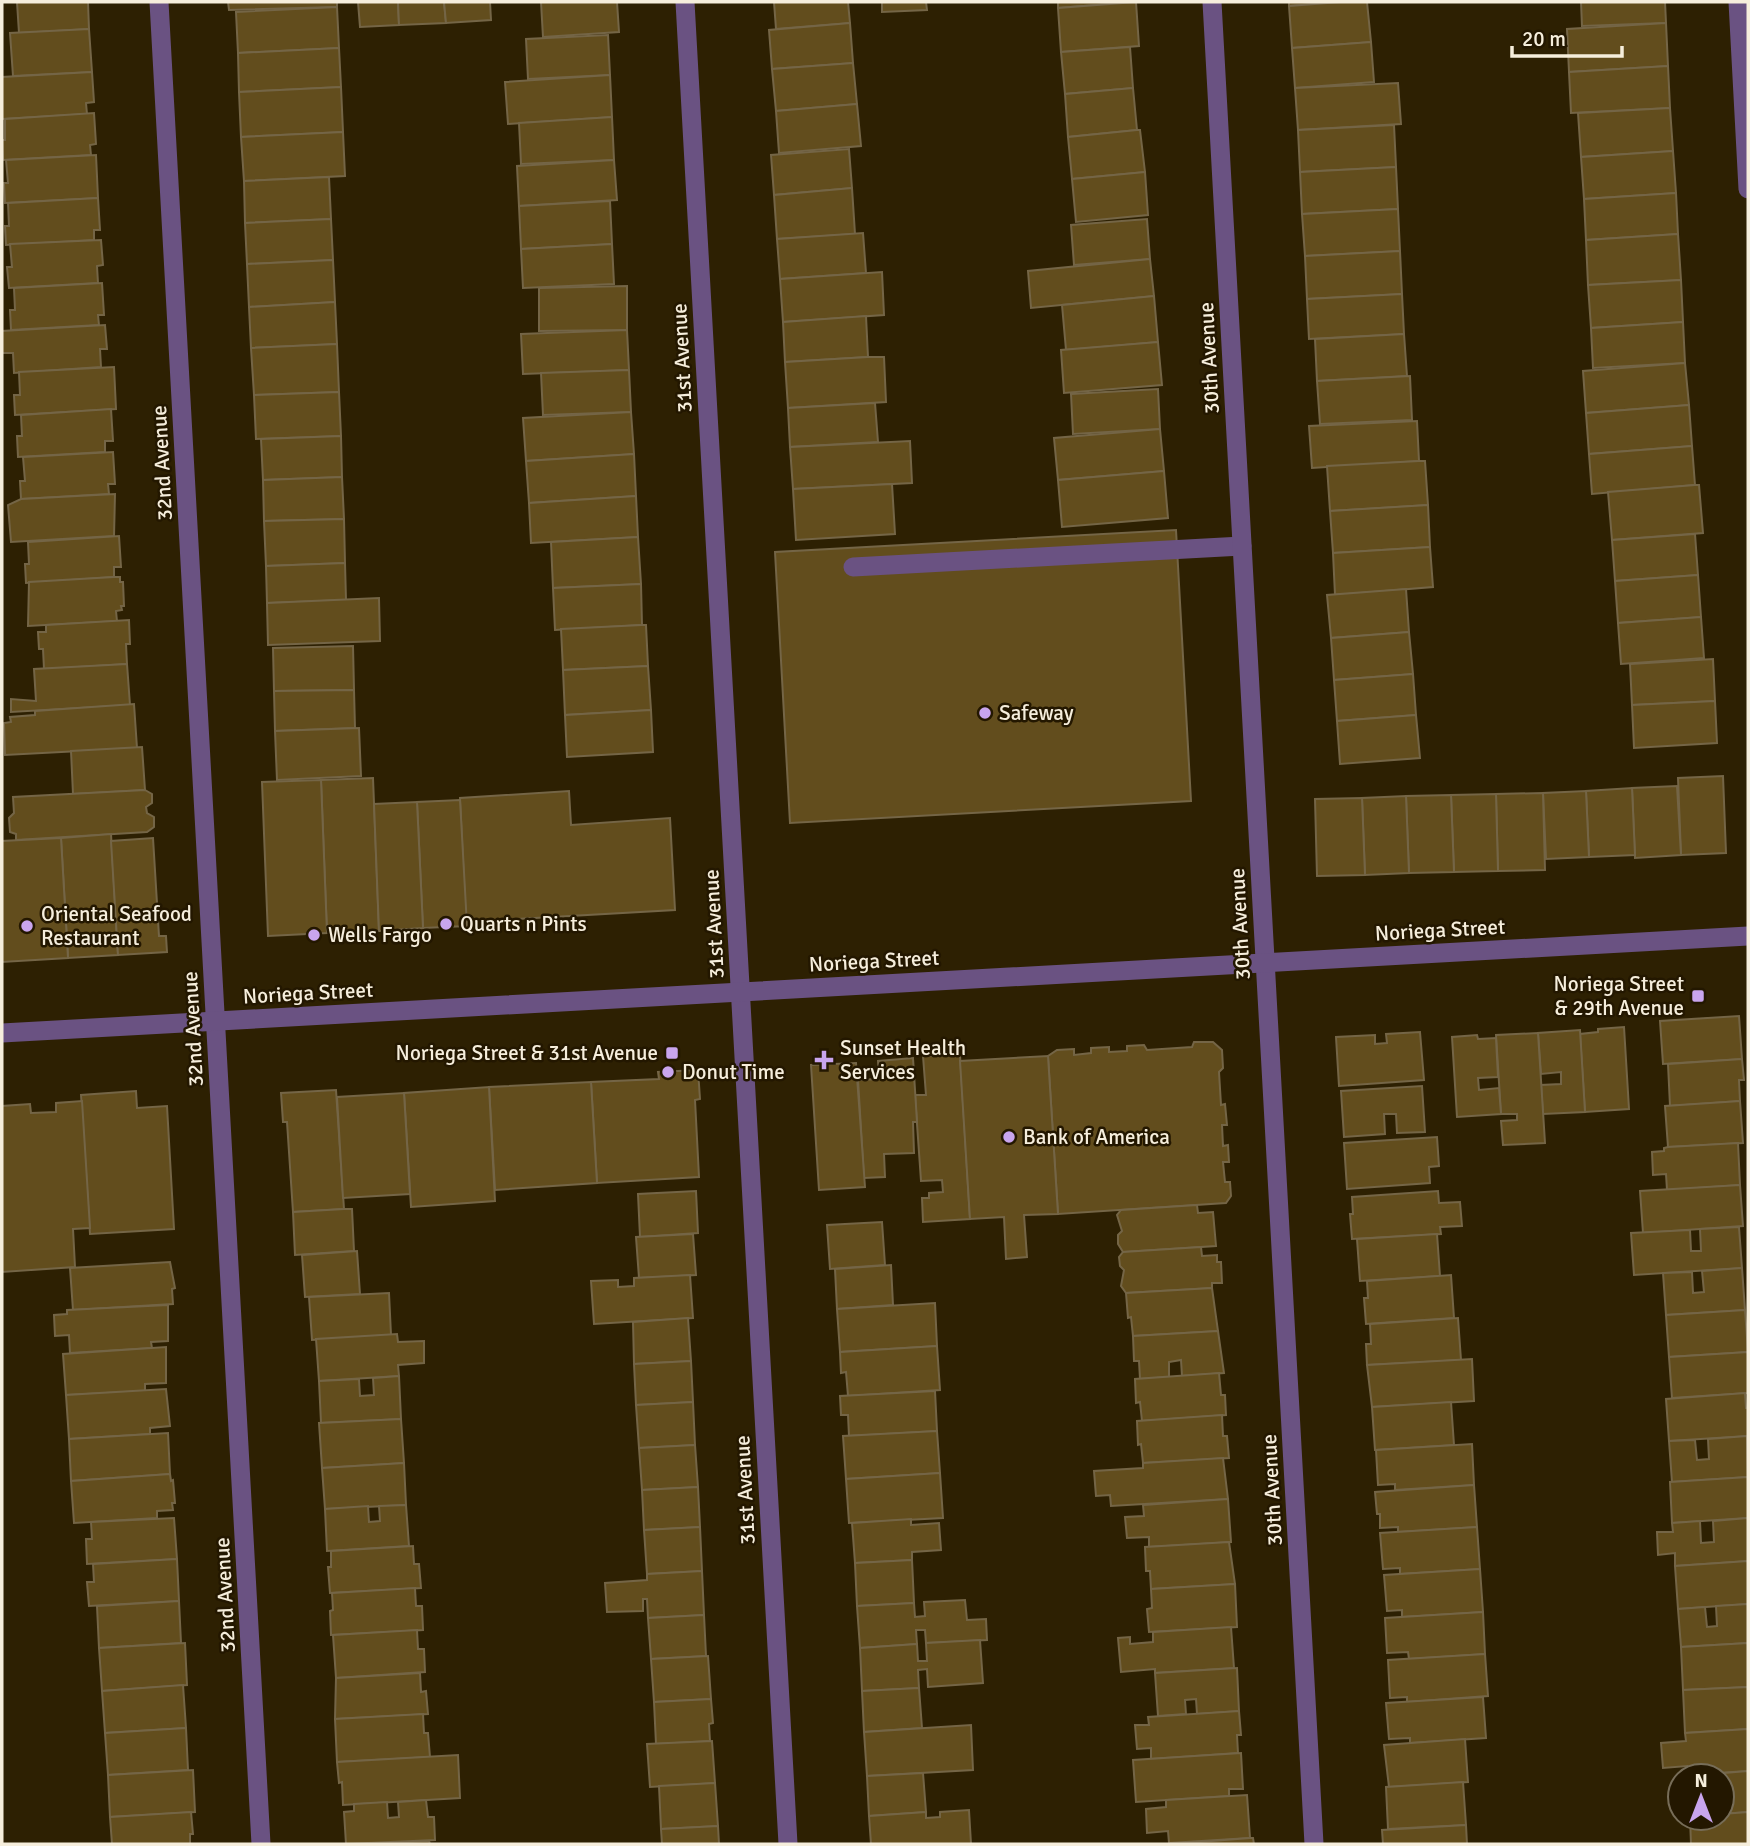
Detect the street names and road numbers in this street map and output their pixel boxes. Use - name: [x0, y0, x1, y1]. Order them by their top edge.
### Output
- street label: 30th Avenue: [1193, 302, 1225, 414]
- street label: 31st Avenue: [666, 303, 698, 413]
- street label: 32nd Avenue: [146, 405, 178, 521]
- street label: 30th Avenue: [1224, 868, 1256, 980]
- street label: 31st Avenue: [698, 869, 730, 979]
- street label: Noriega Street: [1374, 914, 1506, 946]
- street label: Noriega Street: [808, 945, 940, 977]
- street label: 32nd Avenue: [177, 971, 209, 1087]
- street label: Noriega Street: [242, 977, 374, 1009]
- street label: 30th Avenue: [1256, 1434, 1288, 1546]
- street label: 31st Avenue: [729, 1435, 761, 1545]
- street label: 32nd Avenue: [209, 1537, 241, 1653]

